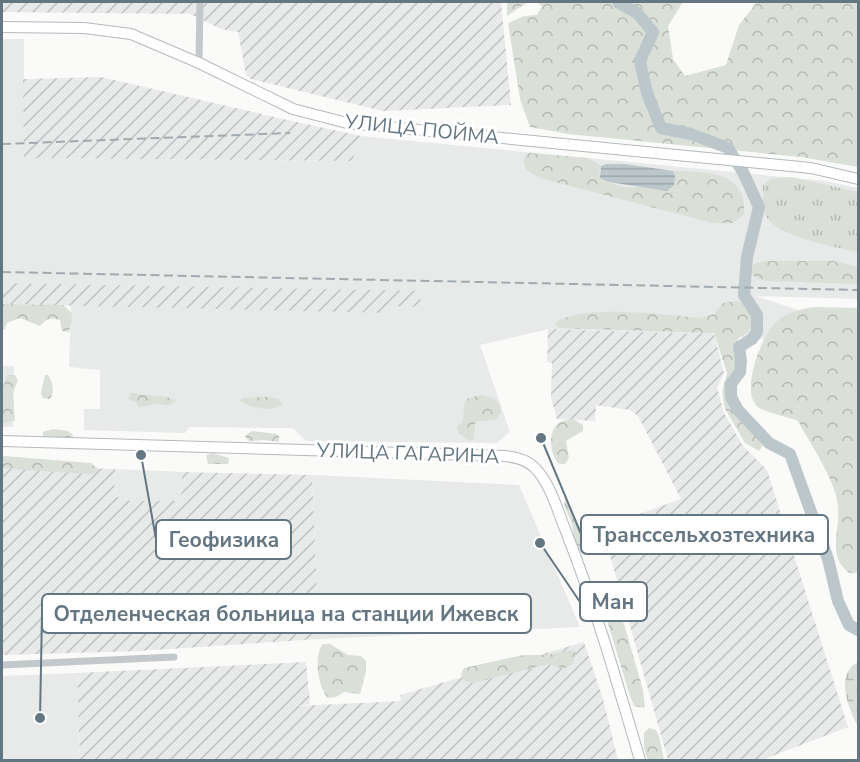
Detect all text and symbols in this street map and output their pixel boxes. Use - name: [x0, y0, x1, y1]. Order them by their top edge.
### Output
- street label: УЛИЦА ПОЙМА: [342, 108, 501, 151]
- street label: УЛИЦА ГАГАРИНА: [315, 437, 500, 470]
- callout: Транссельхозтехника: [581, 515, 828, 554]
- callout: Геофизика: [156, 520, 291, 559]
- text: Транссельхозтехника: [593, 521, 815, 549]
- text: Геофизика: [169, 526, 279, 554]
- callout: Ман: [580, 582, 647, 621]
- text: Ман: [592, 588, 634, 616]
- callout: Отделенческая больница на станции Ижевск: [42, 594, 531, 633]
- text: Отделенческая больница на станции Ижевск: [53, 600, 519, 628]

